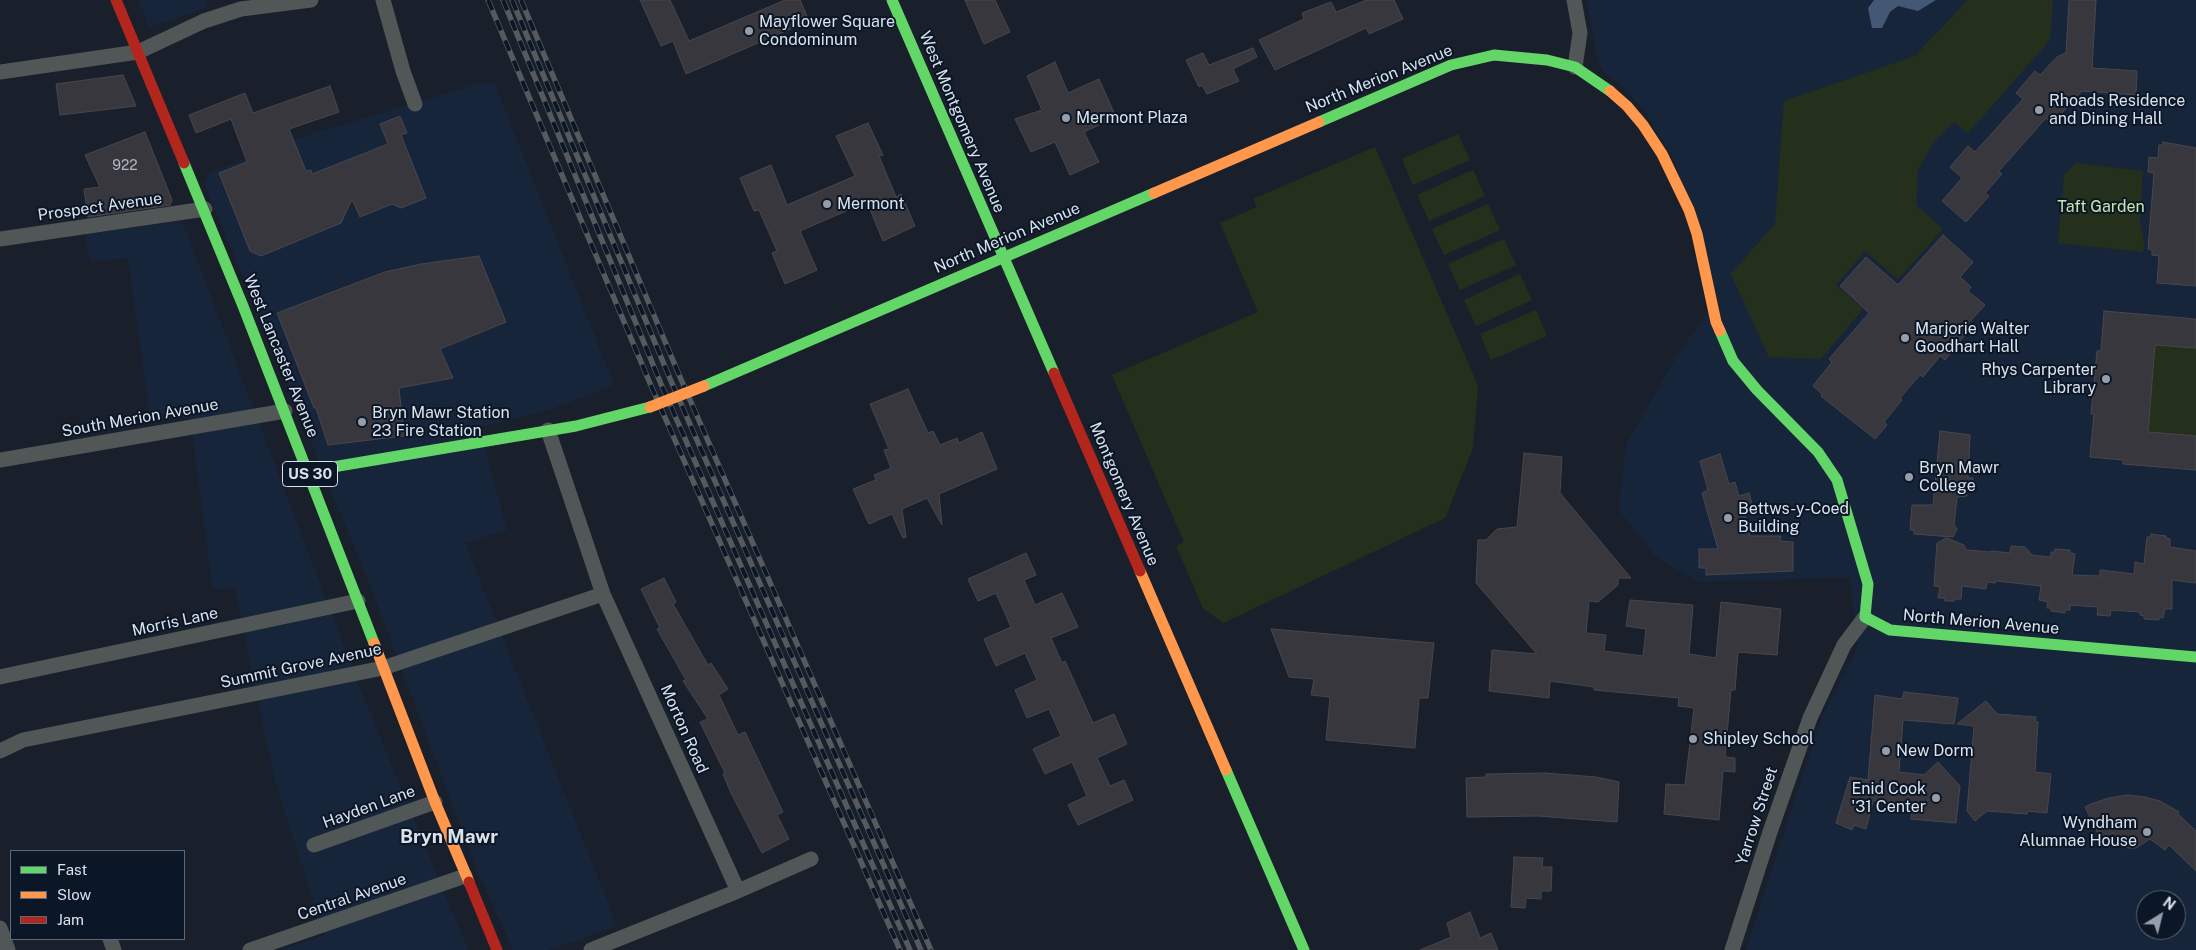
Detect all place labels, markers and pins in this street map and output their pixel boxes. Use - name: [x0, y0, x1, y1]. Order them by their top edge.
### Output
- place label: Mayflower Square Condominum: [759, 12, 895, 50]
- marker: Mayflower Square Condominum: [743, 25, 755, 37]
- place label: Rhoads Residence and Dining Hall: [2049, 91, 2185, 129]
- marker: Rhoads Residence and Dining Hall: [2033, 104, 2045, 116]
- place label: Mermont Plaza: [1076, 108, 1188, 128]
- marker: Mermont Plaza: [1060, 112, 1072, 124]
- place label: Mermont: [837, 194, 904, 214]
- marker: Mermont: [821, 198, 833, 210]
- place label: Marjorie Walter Goodhart Hall: [1915, 319, 2030, 357]
- marker: Marjorie Walter Goodhart Hall: [1899, 332, 1911, 344]
- place label: Rhys Carpenter Library: [1981, 360, 2096, 398]
- marker: Rhys Carpenter Library: [2100, 373, 2112, 385]
- place label: Bryn Mawr Station 23 Fire Station: [372, 403, 510, 441]
- marker: Bryn Mawr Station 23 Fire Station: [356, 416, 368, 428]
- place label: Bryn Mawr College: [1919, 458, 1999, 496]
- marker: Bryn Mawr College: [1903, 471, 1915, 483]
- place label: Bettws-y-Coed Building: [1738, 499, 1849, 537]
- marker: Bettws-y-Coed Building: [1722, 512, 1734, 524]
- place label: Shipley School: [1703, 729, 1814, 749]
- marker: Shipley School: [1687, 733, 1699, 745]
- place label: New Dorm: [1896, 741, 1974, 761]
- marker: New Dorm: [1880, 745, 1892, 757]
- place label: Enid Cook '31 Center: [1851, 779, 1926, 817]
- marker: Enid Cook '31 Center: [1930, 792, 1942, 804]
- place label: Wyndham Alumnae House: [2019, 813, 2137, 851]
- marker: Wyndham Alumnae House: [2141, 826, 2153, 838]

